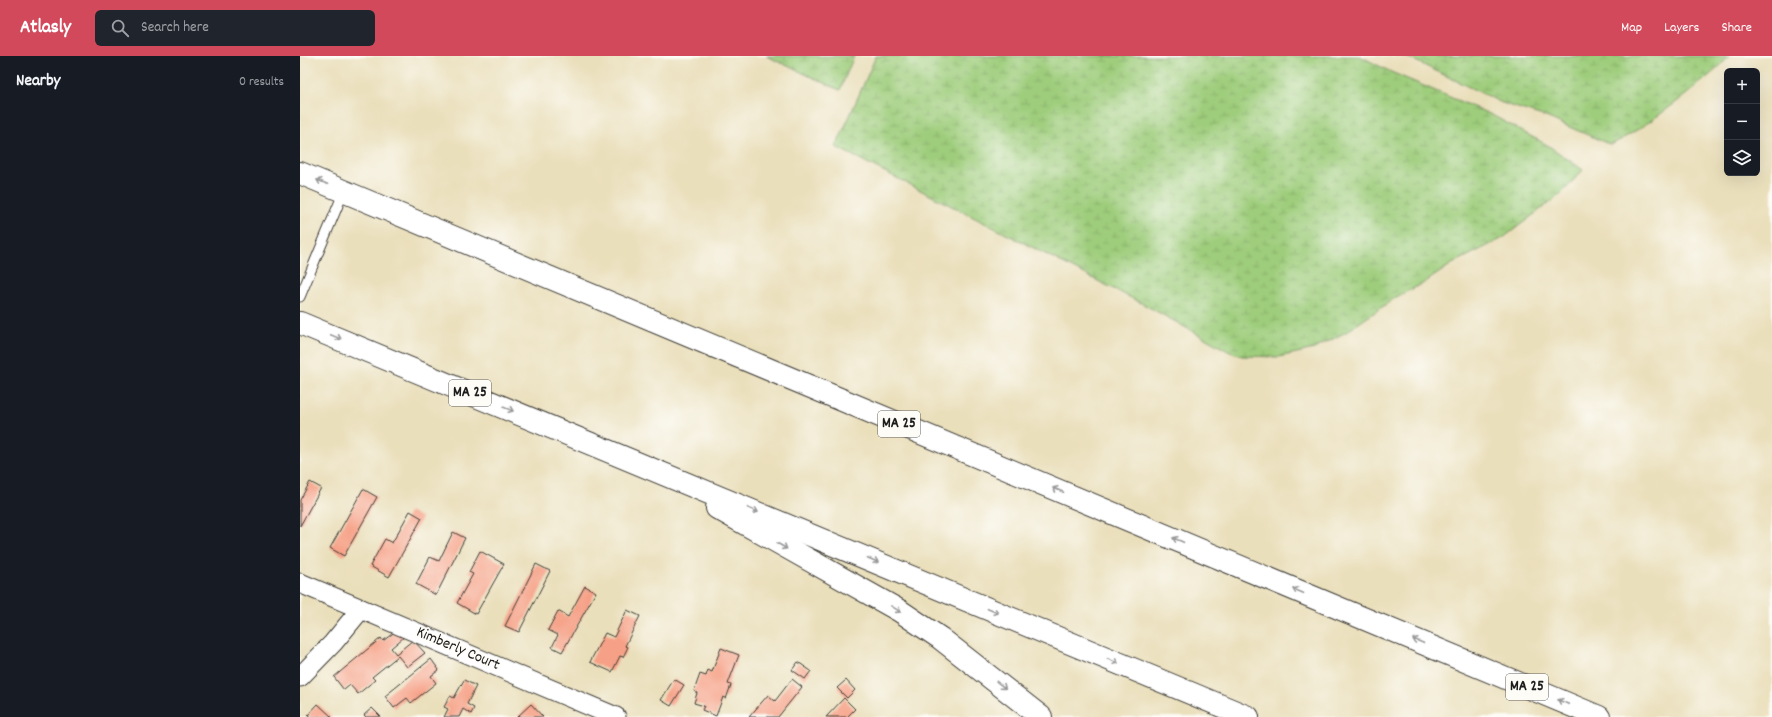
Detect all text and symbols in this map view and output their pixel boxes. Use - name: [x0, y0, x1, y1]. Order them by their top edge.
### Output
- search box: [95, 10, 375, 46]
- text: Atlasly: [20, 15, 71, 42]
- icon: search: [109, 17, 131, 39]
- text: Search here: [141, 17, 209, 39]
- text: Map: [1621, 18, 1642, 38]
- text: Layers: [1664, 18, 1699, 38]
- text: Share: [1721, 18, 1752, 38]
- map controls: [1724, 68, 1760, 176]
- button: +: [1724, 68, 1760, 104]
- text: Nearby: [16, 70, 60, 94]
- text: 0 results: [239, 73, 284, 92]
- button: −: [1724, 104, 1760, 140]
- button: layers: [1724, 140, 1760, 176]
- one-way arrow: [317, 178, 329, 185]
- one-way arrow: [330, 334, 342, 342]
- road number: MA 25: [449, 380, 491, 406]
- one-way arrow: [501, 405, 513, 413]
- road number: MA 25: [878, 411, 920, 437]
- one-way arrow: [1052, 486, 1064, 493]
- one-way arrow: [746, 507, 758, 515]
- one-way arrow: [1172, 536, 1184, 544]
- one-way arrow: [776, 542, 788, 550]
- one-way arrow: [866, 557, 878, 565]
- one-way arrow: [1292, 586, 1304, 594]
- one-way arrow: [890, 605, 902, 613]
- one-way arrow: [986, 607, 998, 615]
- street label: Kimberly Court: [413, 621, 504, 677]
- one-way arrow: [1412, 637, 1424, 644]
- one-way arrow: [1106, 657, 1118, 665]
- road number: MA 25: [1506, 674, 1548, 700]
- one-way arrow: [995, 681, 1006, 689]
- one-way arrow: [1558, 698, 1570, 705]

